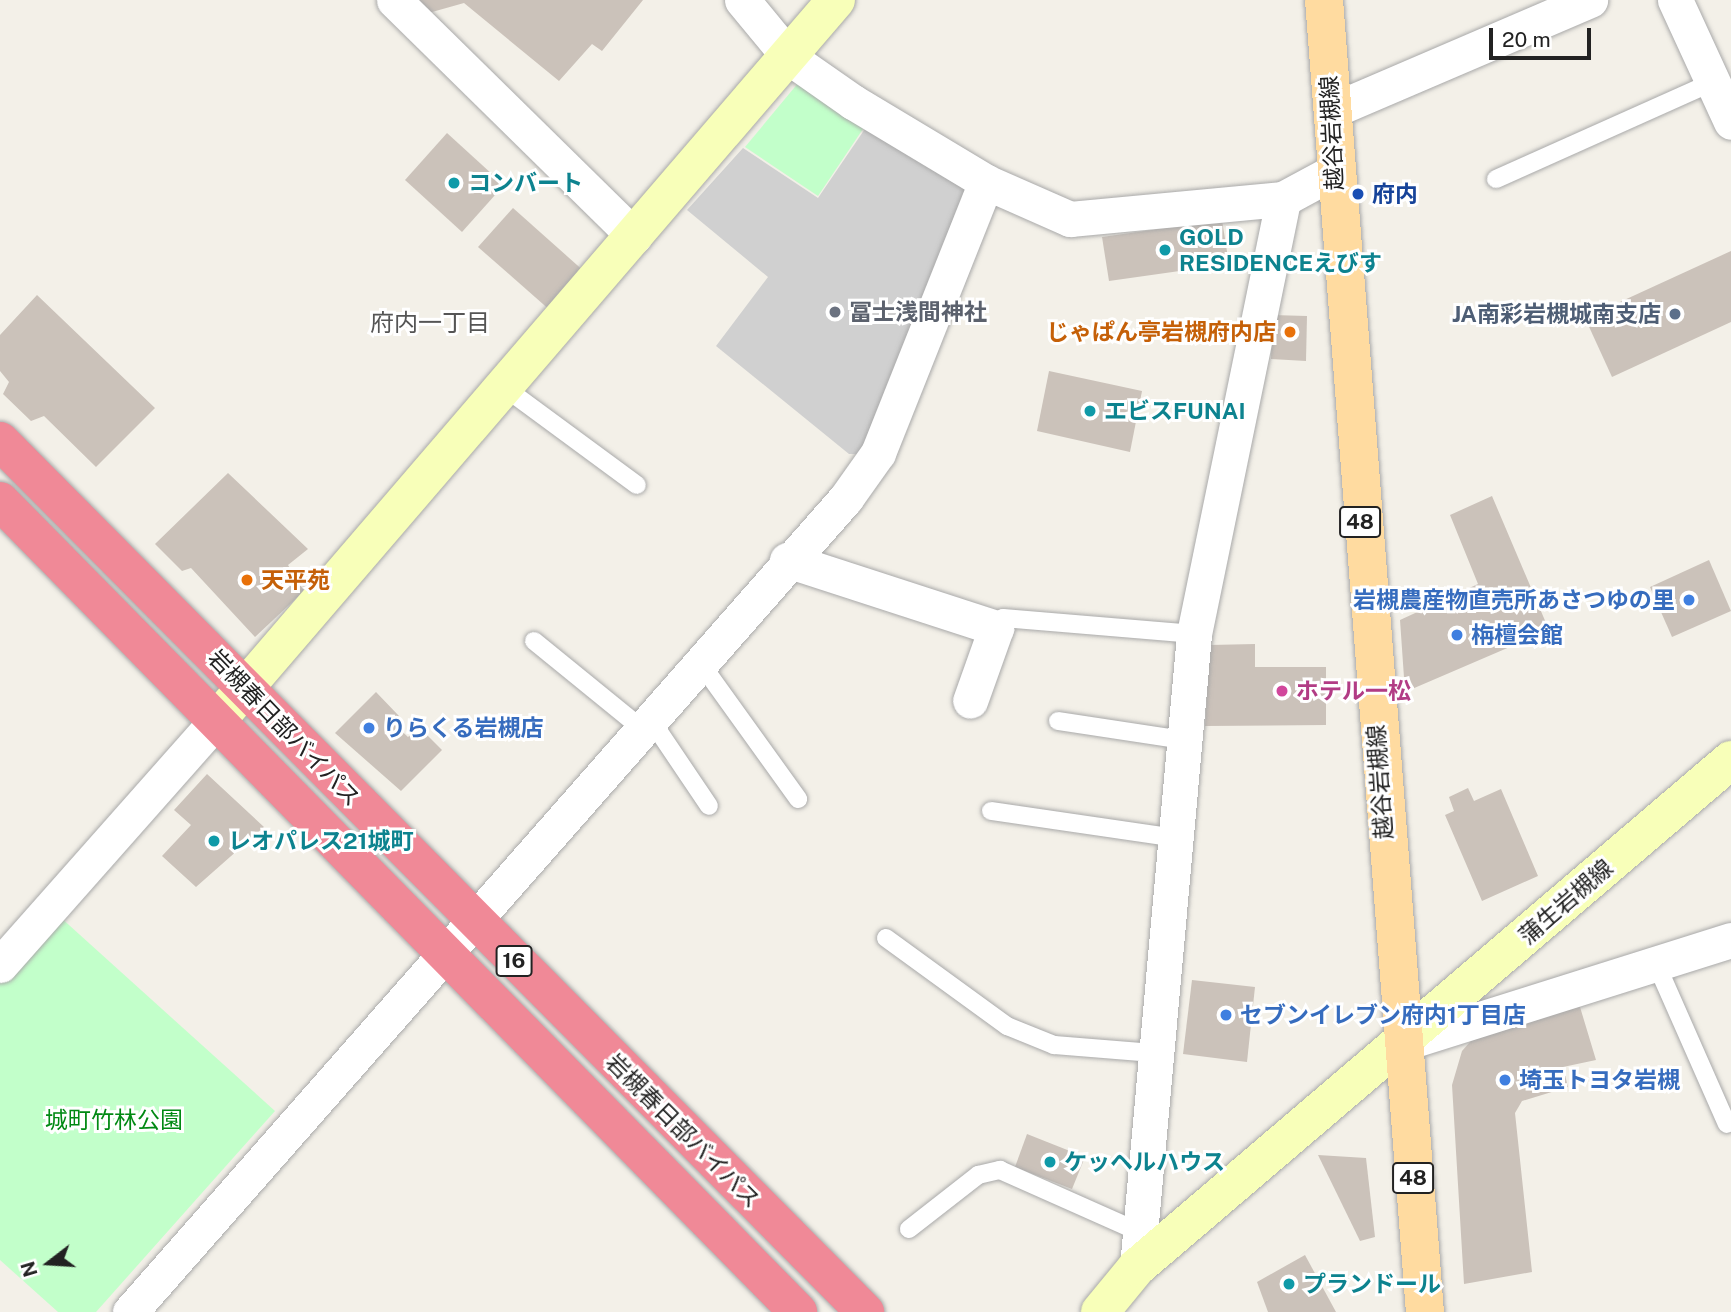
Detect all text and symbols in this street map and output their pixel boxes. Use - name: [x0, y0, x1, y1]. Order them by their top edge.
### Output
- scale bar: [1493, 14, 1594, 58]
- text: 20 m: [1502, 27, 1551, 52]
- street label: 越谷岩槻線: [1315, 75, 1349, 191]
- place label: コンバート: [468, 169, 583, 197]
- marker: コンバート: [446, 175, 462, 191]
- place label: 府内: [1372, 180, 1418, 208]
- marker: 府内: [1350, 186, 1366, 202]
- place label: GOLD RESIDENCEえびす: [1179, 223, 1382, 277]
- marker: GOLD RESIDENCEえびす: [1157, 242, 1173, 258]
- place label: 冨士浅間神社: [849, 298, 987, 326]
- place label: JA南彩岩槻城南支店: [1452, 300, 1661, 328]
- marker: 冨士浅間神社: [827, 304, 843, 320]
- marker: JA南彩岩槻城南支店: [1667, 306, 1683, 322]
- district label: 府内一丁目: [370, 309, 490, 337]
- place label: じゃぱん亭岩槻府内店: [1046, 318, 1276, 346]
- marker: じゃぱん亭岩槻府内店: [1282, 324, 1298, 340]
- place label: エビスFUNAI: [1104, 397, 1246, 425]
- marker: エビスFUNAI: [1082, 403, 1098, 419]
- road number: 48: [1339, 504, 1381, 540]
- place label: 天平苑: [261, 566, 330, 594]
- marker: 天平苑: [239, 572, 255, 588]
- place label: 岩槻農産物直売所あさつゆの里: [1353, 586, 1675, 614]
- marker: 岩槻農産物直売所あさつゆの里: [1681, 592, 1697, 608]
- place label: 栴檀会館: [1471, 621, 1563, 649]
- marker: 栴檀会館: [1449, 627, 1465, 643]
- street label: 岩槻春日部バイパス: [202, 644, 366, 812]
- place label: ホテル一松: [1296, 677, 1411, 705]
- marker: ホテル一松: [1274, 683, 1290, 699]
- place label: りらくる岩槻店: [383, 714, 544, 742]
- marker: りらくる岩槻店: [361, 720, 377, 736]
- street label: 越谷岩槻線: [1362, 724, 1398, 840]
- place label: レオパレス21城町: [228, 827, 413, 855]
- marker: レオパレス21城町: [206, 833, 222, 849]
- street label: 蒲生岩槻線: [1514, 854, 1618, 950]
- road number: 16: [495, 944, 533, 978]
- place label: セブンイレブン府内1丁目店: [1240, 1001, 1526, 1029]
- marker: セブンイレブン府内1丁目店: [1218, 1007, 1234, 1023]
- street label: 岩槻春日部バイパス: [600, 1048, 766, 1214]
- place label: 埼玉トヨタ岩槻: [1519, 1066, 1680, 1094]
- marker: 埼玉トヨタ岩槻: [1497, 1072, 1513, 1088]
- park label: 城町竹林公園: [45, 1106, 183, 1134]
- place label: ケッヘルハウス: [1064, 1148, 1225, 1176]
- marker: ケッヘルハウス: [1042, 1154, 1058, 1170]
- road number: 48: [1392, 1160, 1434, 1196]
- north arrow: [14, 1228, 84, 1298]
- text: N: [16, 1259, 42, 1279]
- place label: プランドール: [1303, 1270, 1441, 1298]
- marker: プランドール: [1281, 1276, 1297, 1292]

